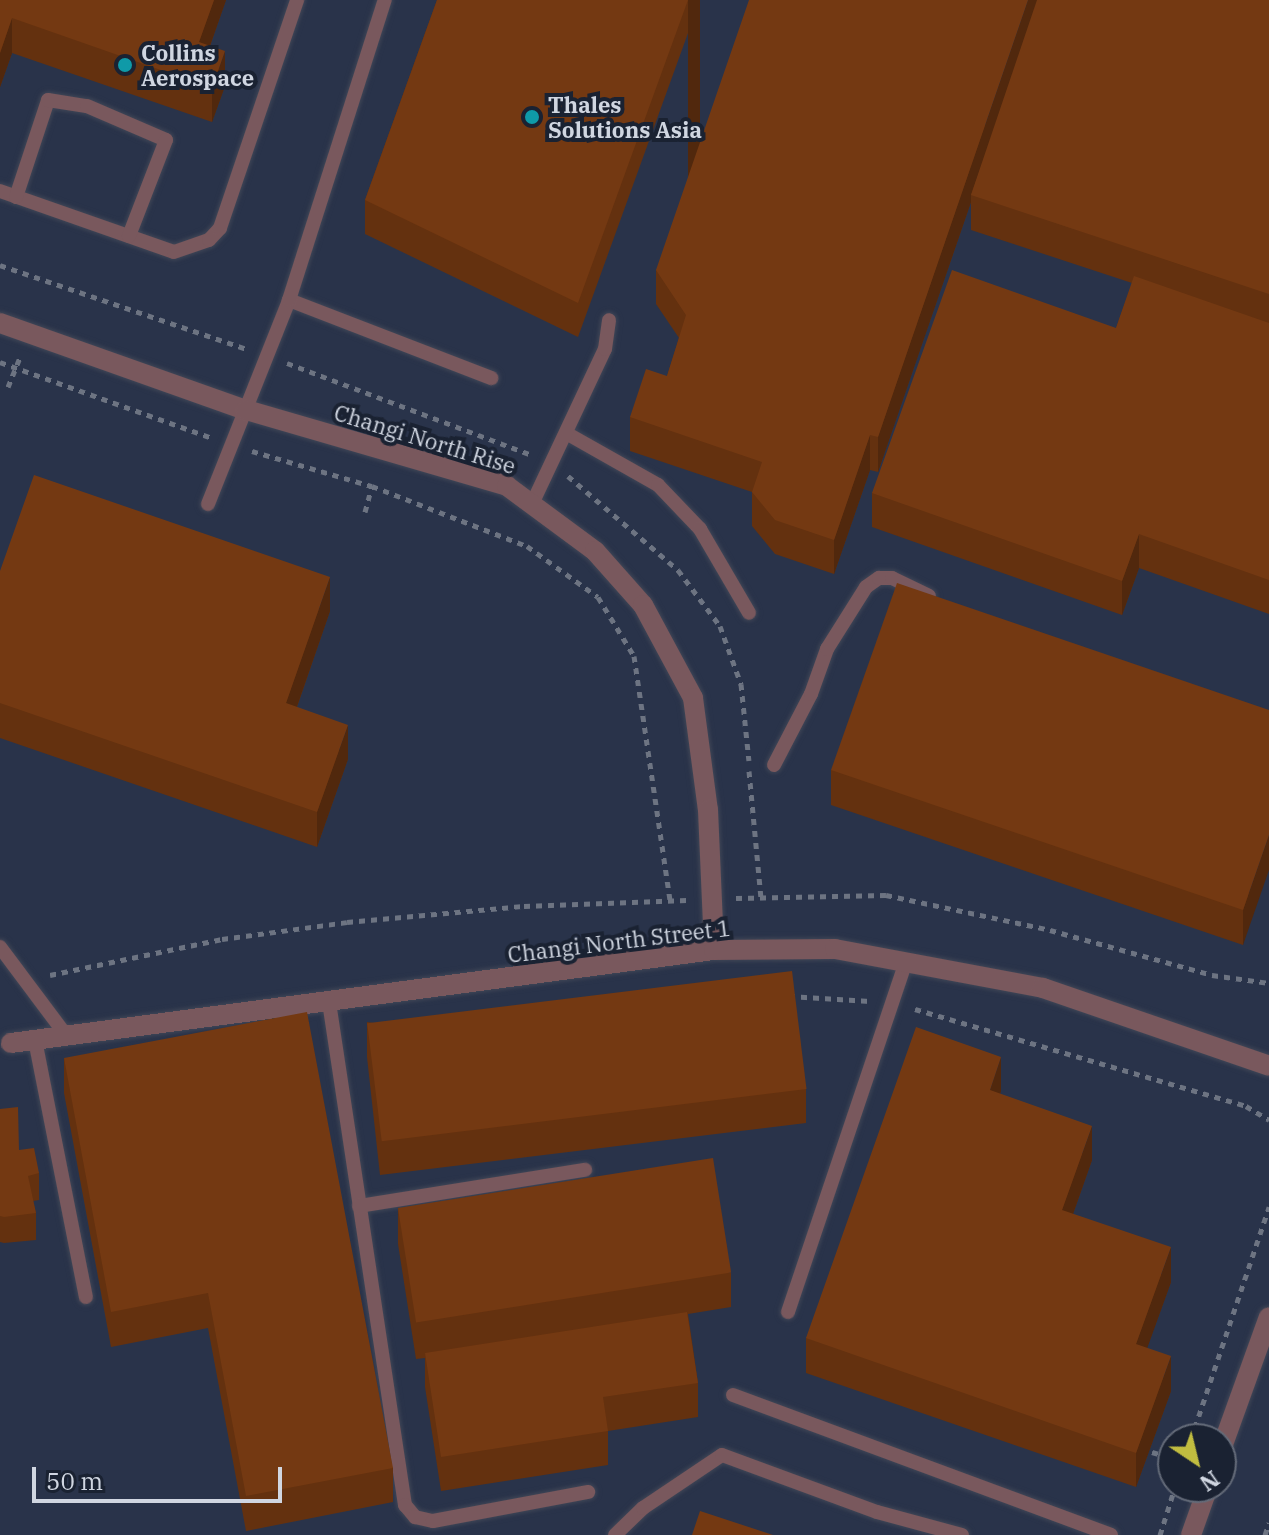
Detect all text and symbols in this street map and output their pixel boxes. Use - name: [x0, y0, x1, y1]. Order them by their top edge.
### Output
- place label: Collins Aerospace: [141, 39, 254, 90]
- marker: Collins Aerospace: [116, 56, 134, 74]
- place label: Thales Solutions Asia: [548, 91, 702, 142]
- marker: Thales Solutions Asia: [523, 108, 541, 126]
- street label: Changi North Rise: [331, 399, 519, 479]
- street label: Changi North Street 1: [506, 914, 732, 968]
- north arrow: [1157, 1423, 1237, 1503]
- scale bar: [36, 1451, 286, 1501]
- text: 50 m: [46, 1465, 103, 1497]
- text: N: [1194, 1465, 1225, 1498]

